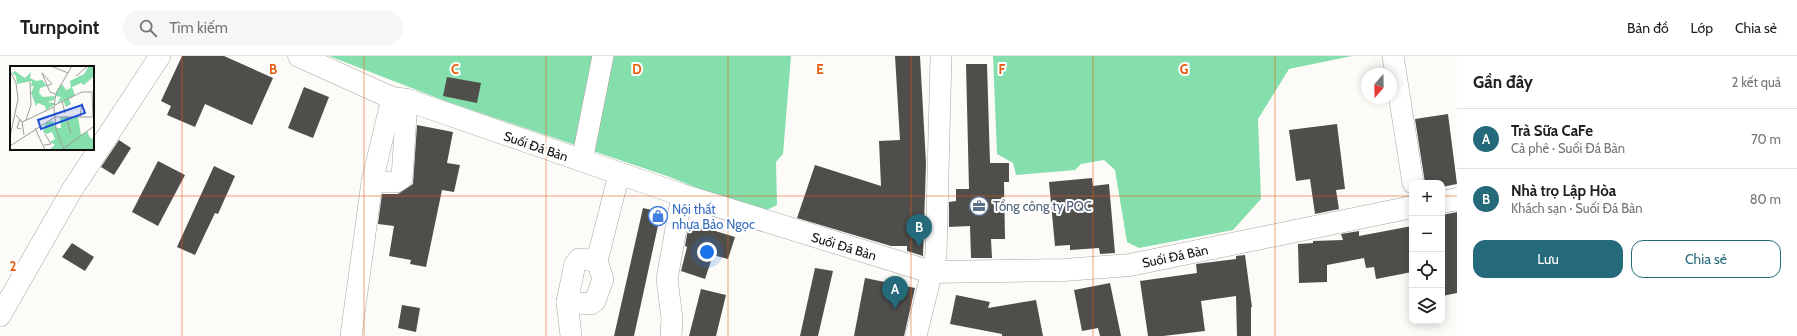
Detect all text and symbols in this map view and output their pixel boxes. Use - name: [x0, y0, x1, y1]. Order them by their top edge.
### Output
- search box: [123, 10, 403, 46]
- text: Turnpoint: [20, 16, 99, 39]
- icon: search: [137, 17, 159, 39]
- text: Tìm kiếm: [169, 19, 228, 37]
- text: Bản đồ: [1627, 19, 1669, 37]
- text: Lớp: [1691, 19, 1713, 37]
- text: Chia sẻ: [1735, 19, 1777, 37]
- text: B: [269, 61, 277, 77]
- text: C: [451, 61, 459, 77]
- text: D: [632, 61, 642, 77]
- text: E: [816, 61, 824, 77]
- text: F: [999, 61, 1006, 77]
- text: G: [1180, 61, 1189, 77]
- inset map: [10, 66, 94, 150]
- north arrow: [1361, 68, 1397, 104]
- text: Gần đây: [1473, 72, 1533, 92]
- text: 2 kết quả: [1731, 74, 1781, 90]
- text: Trà Sữa CaFe: [1511, 122, 1593, 140]
- street label: Suối Đá Bàn: [502, 128, 570, 164]
- text: A: [1482, 131, 1490, 147]
- text: 70 m: [1751, 131, 1781, 147]
- text: Cà phê · Suối Đá Bàn: [1511, 140, 1625, 156]
- map controls: [1409, 180, 1445, 324]
- button: +: [1409, 180, 1445, 216]
- text: Nhà trọ Lập Hòa: [1511, 182, 1616, 200]
- text: B: [1482, 191, 1490, 207]
- text: 80 m: [1750, 191, 1781, 207]
- office icon: Tổng công ty PQC: [968, 195, 990, 217]
- place label: Tổng công ty PQC: [993, 198, 1092, 214]
- text: Khách sạn · Suối Đá Bàn: [1511, 200, 1642, 216]
- place label: Nội thất nhựa Bảo Ngọc: [672, 201, 755, 232]
- shop icon: Nội thất nhựa Bảo Ngọc: [647, 205, 669, 227]
- pin: B: [906, 214, 932, 247]
- button: −: [1409, 216, 1445, 252]
- street label: Suối Đá Bàn: [810, 229, 878, 263]
- button: Lưu: [1473, 240, 1623, 278]
- button: Chia sẻ: [1631, 240, 1781, 278]
- street label: Suối Đá Bàn: [1141, 241, 1209, 271]
- your location: [697, 242, 717, 262]
- button: locate: [1409, 252, 1445, 288]
- text: 2: [10, 258, 17, 274]
- pin: A: [882, 276, 908, 309]
- button: layers: [1409, 288, 1445, 324]

